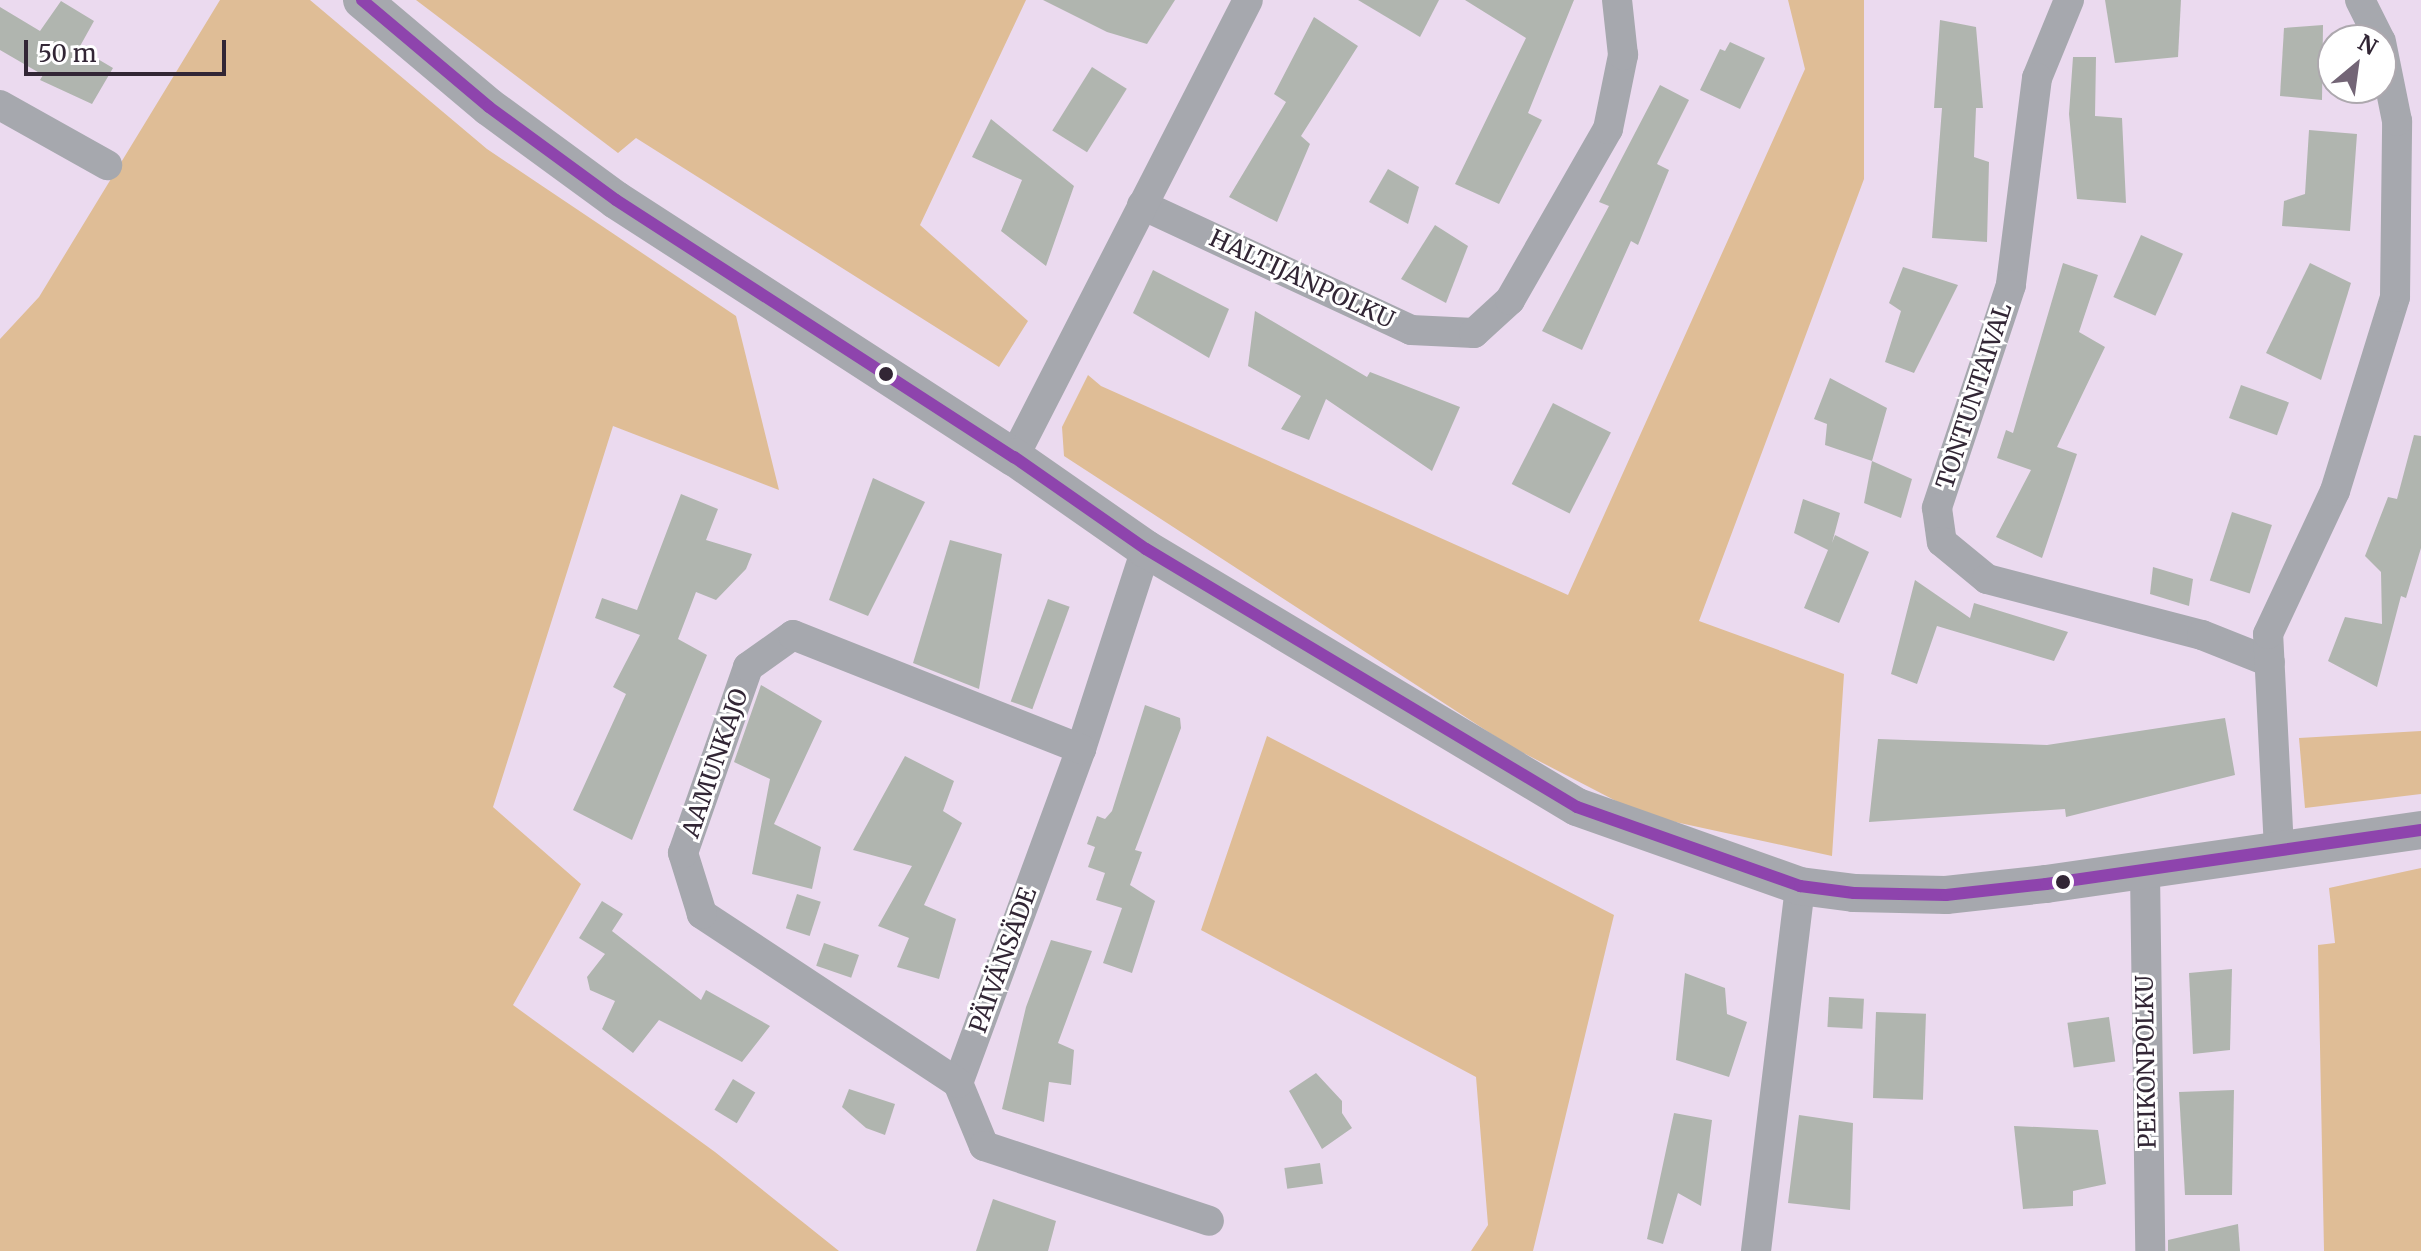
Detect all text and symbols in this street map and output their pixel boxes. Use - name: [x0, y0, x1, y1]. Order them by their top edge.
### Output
- scale bar: [28, 24, 230, 74]
- north arrow: [2317, 24, 2397, 104]
- text: N: [2353, 28, 2382, 61]
- text: 50 m: [38, 38, 97, 69]
- street label: HALTIJANPOLKU: [1205, 224, 1399, 334]
- street label: TONTUNTAIVAL: [1930, 299, 2018, 493]
- unlabelled marker: [878, 366, 894, 382]
- street label: AAMUNKAJO: [676, 685, 754, 841]
- unlabelled marker: [2055, 874, 2071, 890]
- street label: PÄIVÄNSÄDE: [963, 883, 1043, 1037]
- street label: PEIKONPOLKU: [2130, 975, 2162, 1149]

